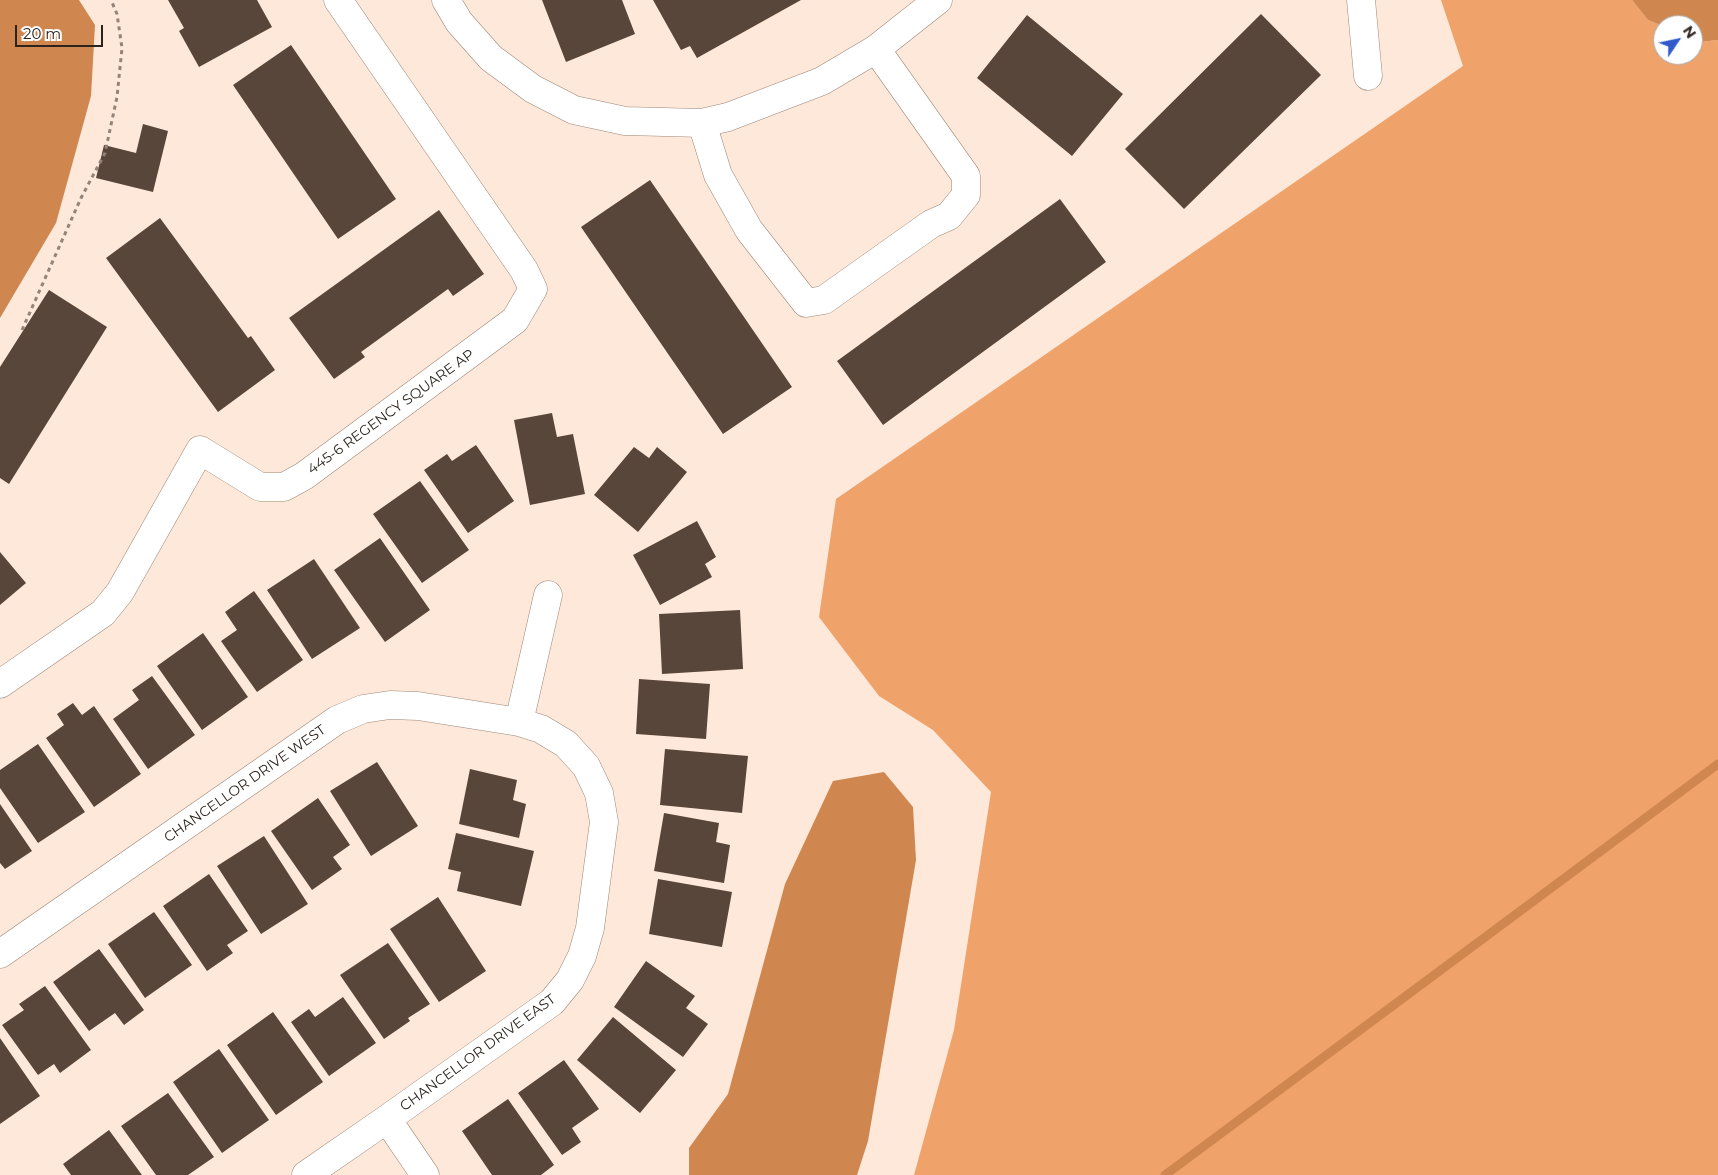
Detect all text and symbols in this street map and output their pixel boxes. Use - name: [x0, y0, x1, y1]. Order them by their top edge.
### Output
- scale bar: [18, 15, 105, 47]
- north arrow: [1653, 15, 1703, 65]
- text: N: [1679, 22, 1700, 42]
- text: 20 m: [23, 24, 61, 43]
- street label: 445-6 REGENCY SQUARE AP: [304, 346, 478, 478]
- street label: CHANCELLOR DRIVE WEST: [161, 722, 329, 846]
- street label: CHANCELLOR DRIVE EAST: [397, 991, 559, 1115]

